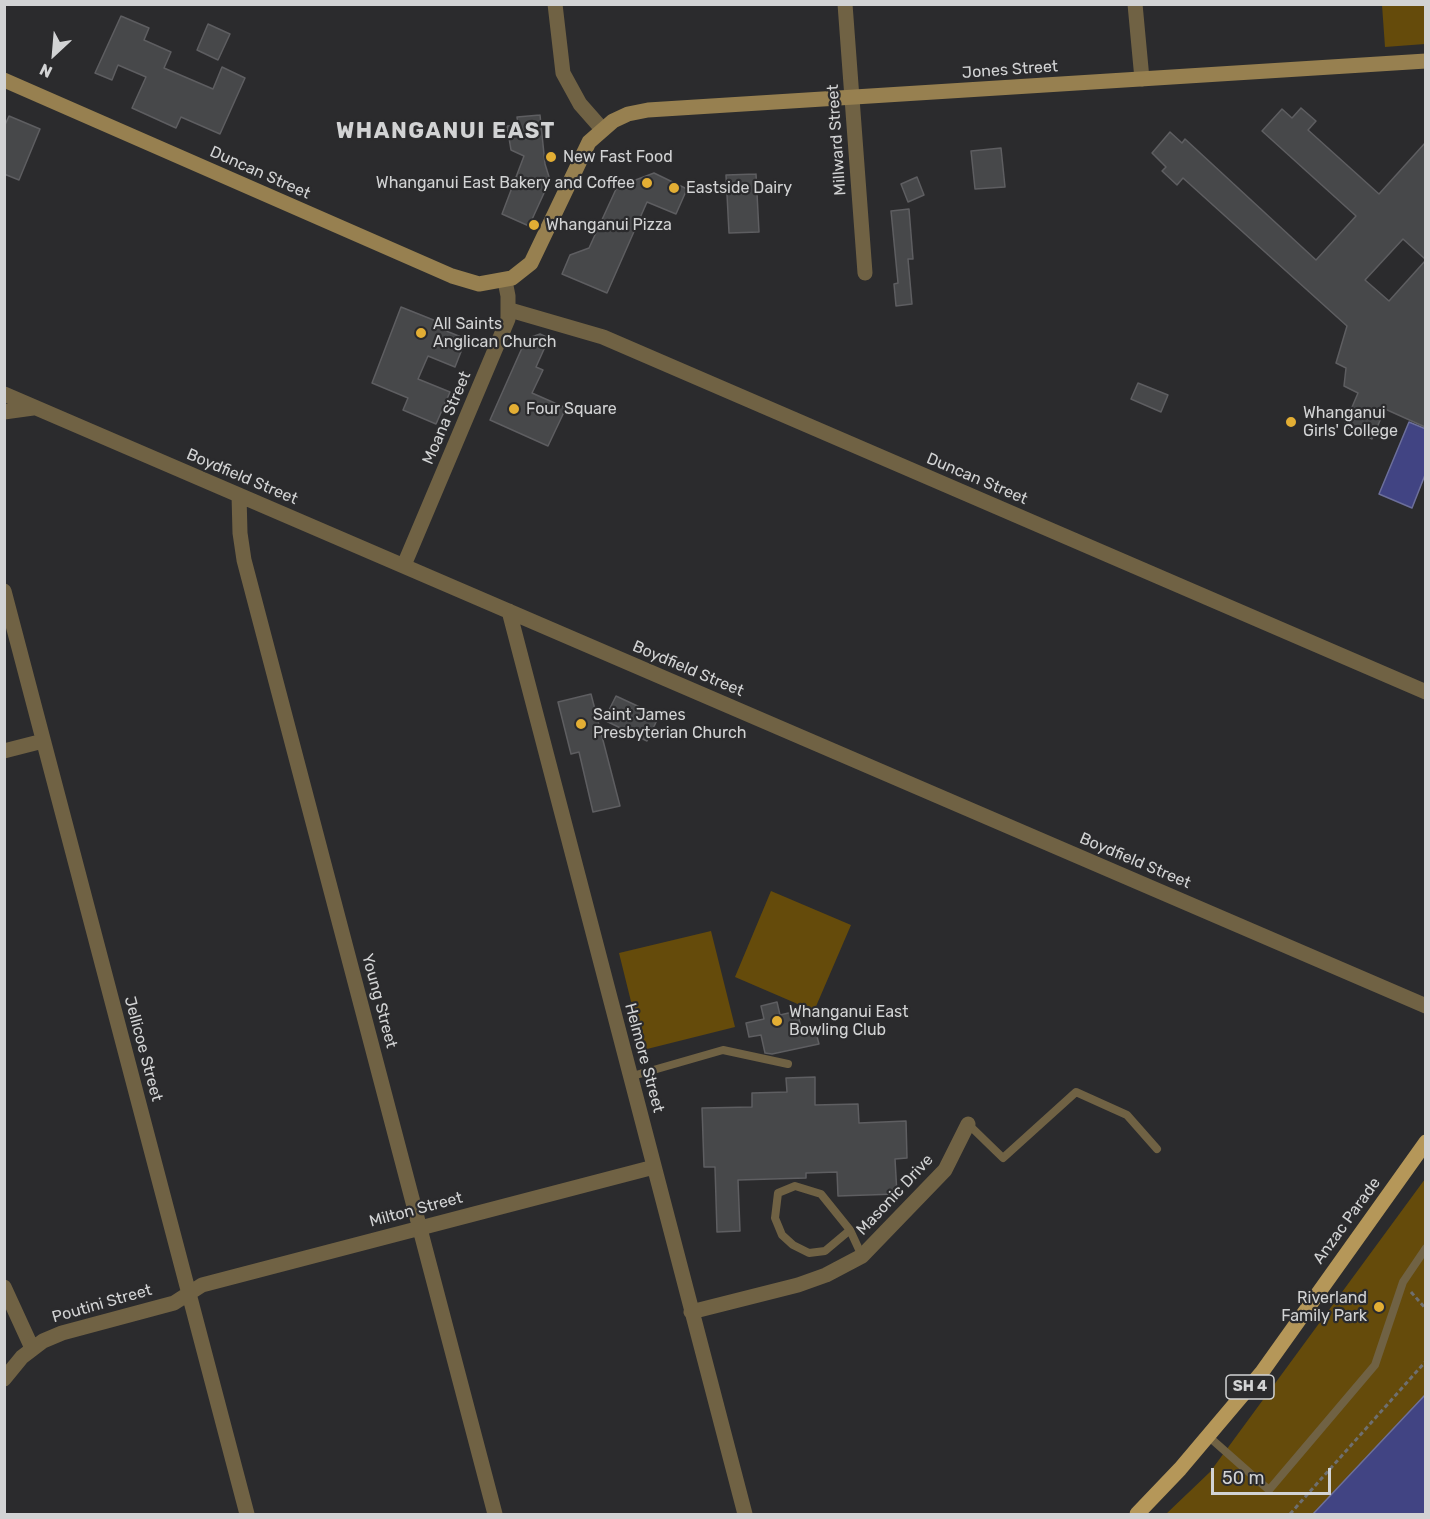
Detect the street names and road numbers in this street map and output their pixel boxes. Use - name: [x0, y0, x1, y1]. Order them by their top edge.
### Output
- street label: Jones Street: [961, 57, 1059, 83]
- street label: Millward Street: [824, 84, 850, 196]
- street label: Duncan Street: [207, 142, 313, 204]
- street label: Moana Street: [419, 368, 475, 468]
- street label: Boydfield Street: [184, 445, 300, 509]
- street label: Duncan Street: [924, 449, 1030, 509]
- street label: Boydfield Street: [630, 637, 746, 701]
- street label: Boydfield Street: [1077, 829, 1193, 893]
- street label: Young Street: [357, 952, 401, 1050]
- street label: Jellicoe Street: [120, 994, 166, 1104]
- street label: Helmore Street: [620, 1001, 668, 1115]
- street label: Masonic Drive: [853, 1151, 937, 1239]
- street label: Anzac Parade: [1309, 1174, 1385, 1268]
- street label: Milton Street: [367, 1188, 465, 1232]
- street label: Poutini Street: [50, 1281, 154, 1327]
- road number: SH 4: [1226, 1375, 1274, 1399]

